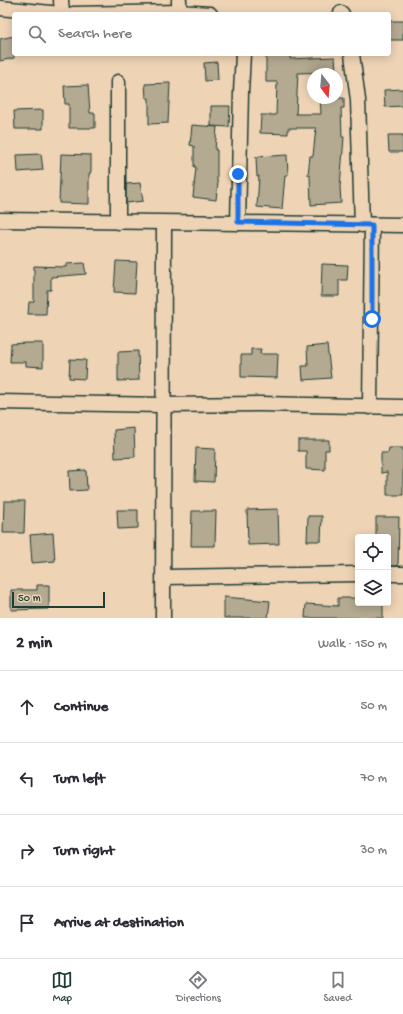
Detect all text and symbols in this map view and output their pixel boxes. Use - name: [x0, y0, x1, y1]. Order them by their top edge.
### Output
- search box: [12, 12, 391, 56]
- icon: search: [26, 23, 48, 45]
- text: Search here: [58, 25, 132, 43]
- north arrow: [307, 68, 343, 104]
- route end: [229, 165, 247, 183]
- route start: [363, 310, 381, 328]
- map controls: [355, 534, 391, 606]
- button: locate: [355, 534, 391, 570]
- button: layers: [355, 570, 391, 606]
- scale bar: [12, 590, 105, 609]
- text: 50 m: [18, 593, 40, 605]
- text: 2 min: [16, 634, 52, 654]
- text: Walk · 150 m: [318, 637, 387, 652]
- icon: ahead: [16, 696, 38, 718]
- text: Continue: [54, 698, 108, 716]
- text: 50 m: [360, 699, 387, 714]
- icon: left: [16, 768, 38, 790]
- text: Turn left: [54, 770, 105, 788]
- text: 70 m: [361, 771, 387, 786]
- icon: right: [16, 840, 38, 862]
- text: Turn right: [54, 842, 114, 860]
- text: 30 m: [361, 843, 387, 858]
- icon: arrive: [16, 912, 38, 934]
- text: Arrive at destination: [54, 914, 184, 932]
- tab: Map: [51, 969, 73, 1005]
- tab: Directions: [176, 969, 221, 1005]
- tab: Saved: [323, 969, 352, 1005]

